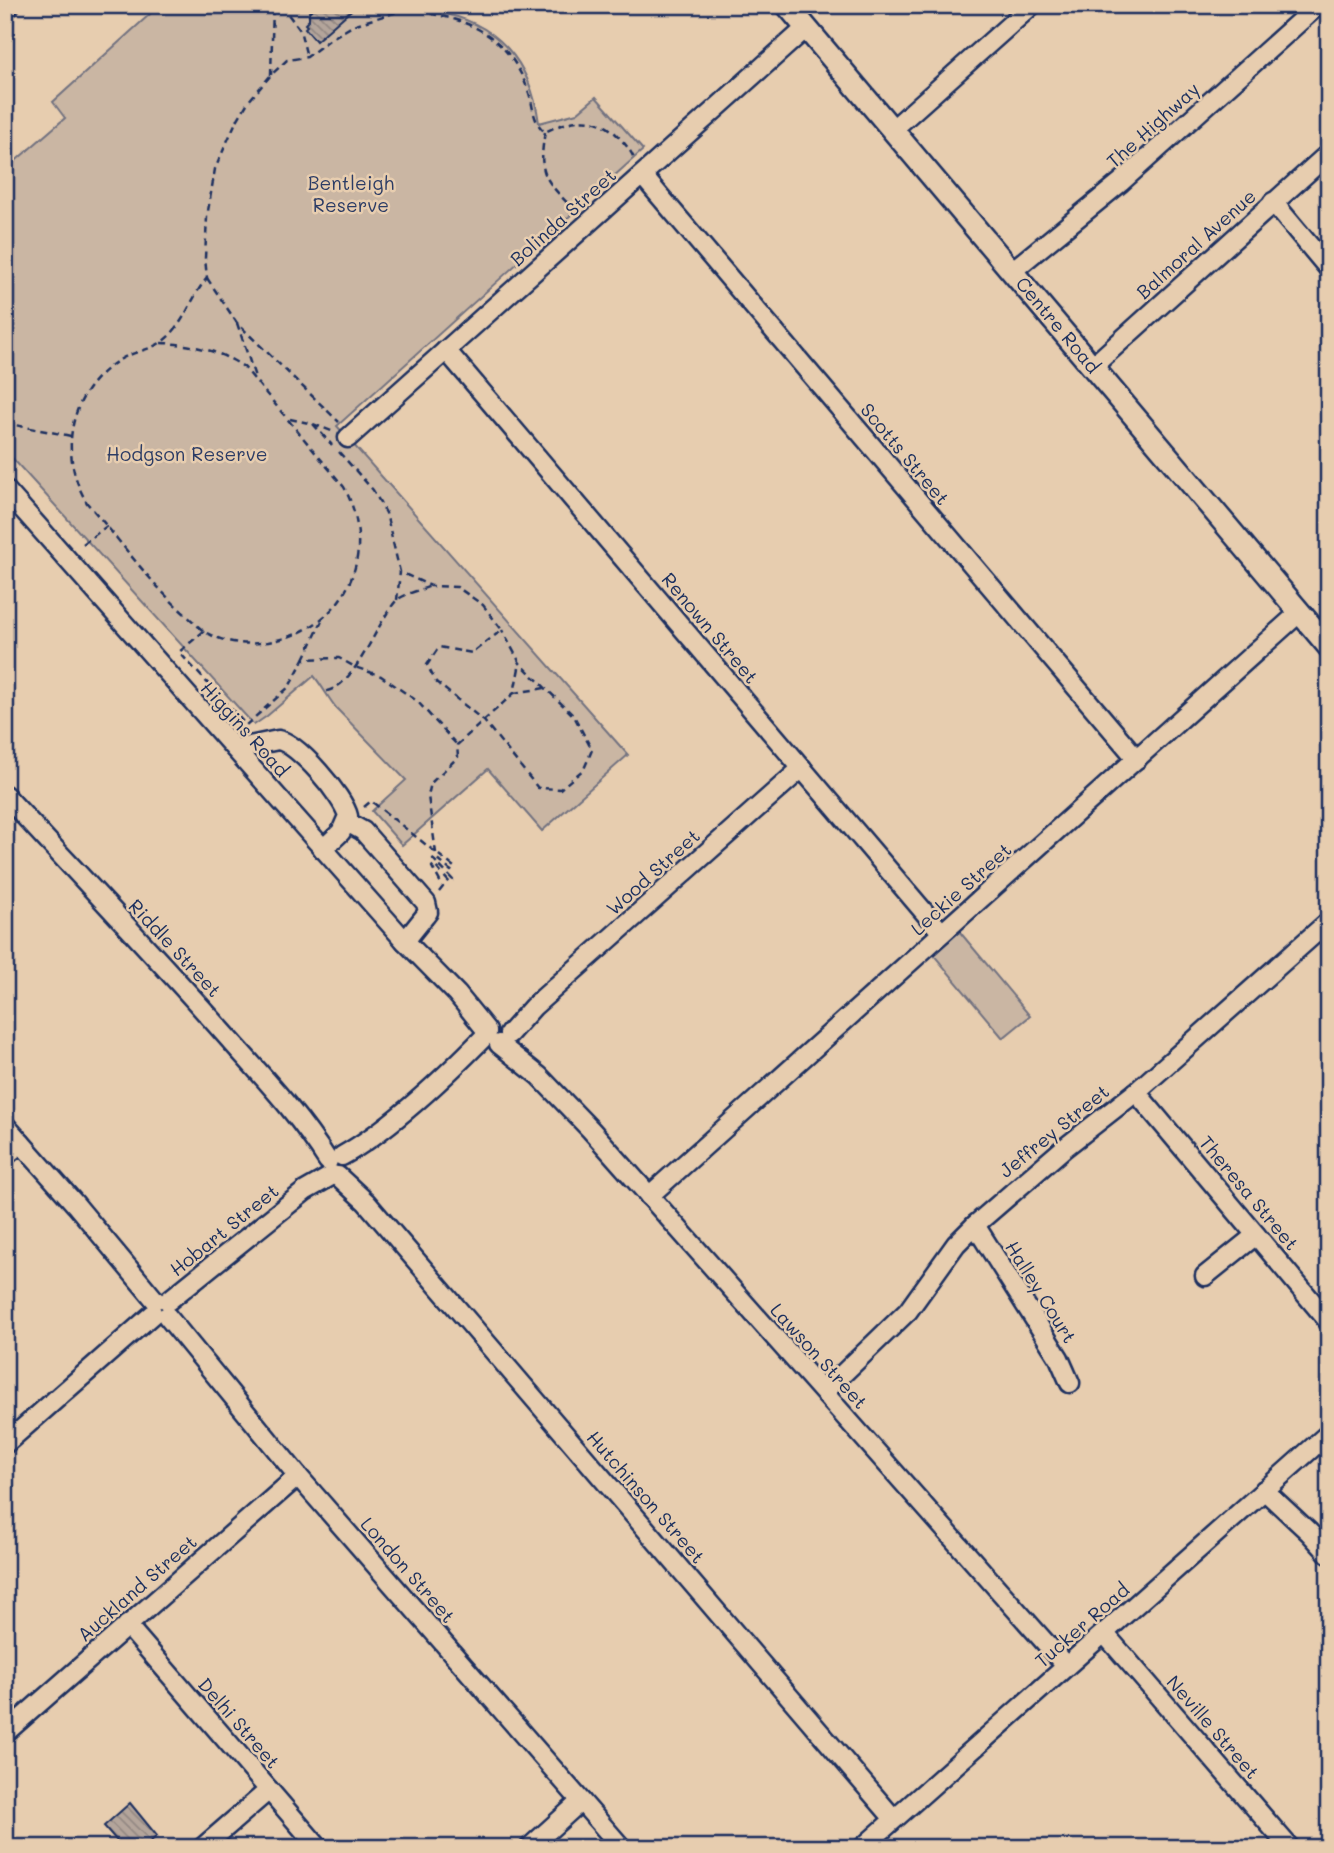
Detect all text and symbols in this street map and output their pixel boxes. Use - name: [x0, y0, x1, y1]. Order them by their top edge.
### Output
- street label: The Highway: [1101, 76, 1204, 173]
- street label: Bolinda Street: [504, 162, 621, 271]
- park label: Bentleigh Reserve: [308, 170, 394, 217]
- street label: Balmoral Avenue: [1131, 183, 1261, 304]
- street label: Centre Road: [1011, 271, 1106, 378]
- street label: Scotts Street: [855, 398, 955, 510]
- park label: Hodgson Reserve: [106, 441, 268, 466]
- street label: Renown Street: [657, 567, 764, 688]
- street label: Higgins Road: [196, 676, 295, 782]
- street label: Wood Street: [601, 823, 705, 920]
- street label: Leckie Street: [905, 837, 1016, 940]
- street label: Riddle Street: [124, 893, 227, 1002]
- street label: Jeffrey Street: [993, 1078, 1114, 1183]
- street label: Theresa Street: [1194, 1130, 1305, 1255]
- street label: Hobart Street: [164, 1178, 283, 1281]
- street label: Halley Court: [1000, 1236, 1083, 1347]
- street label: Lawson Street: [765, 1297, 874, 1414]
- street label: Hutchinson Street: [582, 1425, 711, 1568]
- street label: London Street: [356, 1512, 461, 1628]
- street label: Auckland Street: [72, 1529, 202, 1646]
- street label: Tucker Road: [1029, 1577, 1134, 1672]
- street label: Neville Street: [1161, 1670, 1265, 1784]
- street label: Delhi Street: [193, 1672, 286, 1773]

